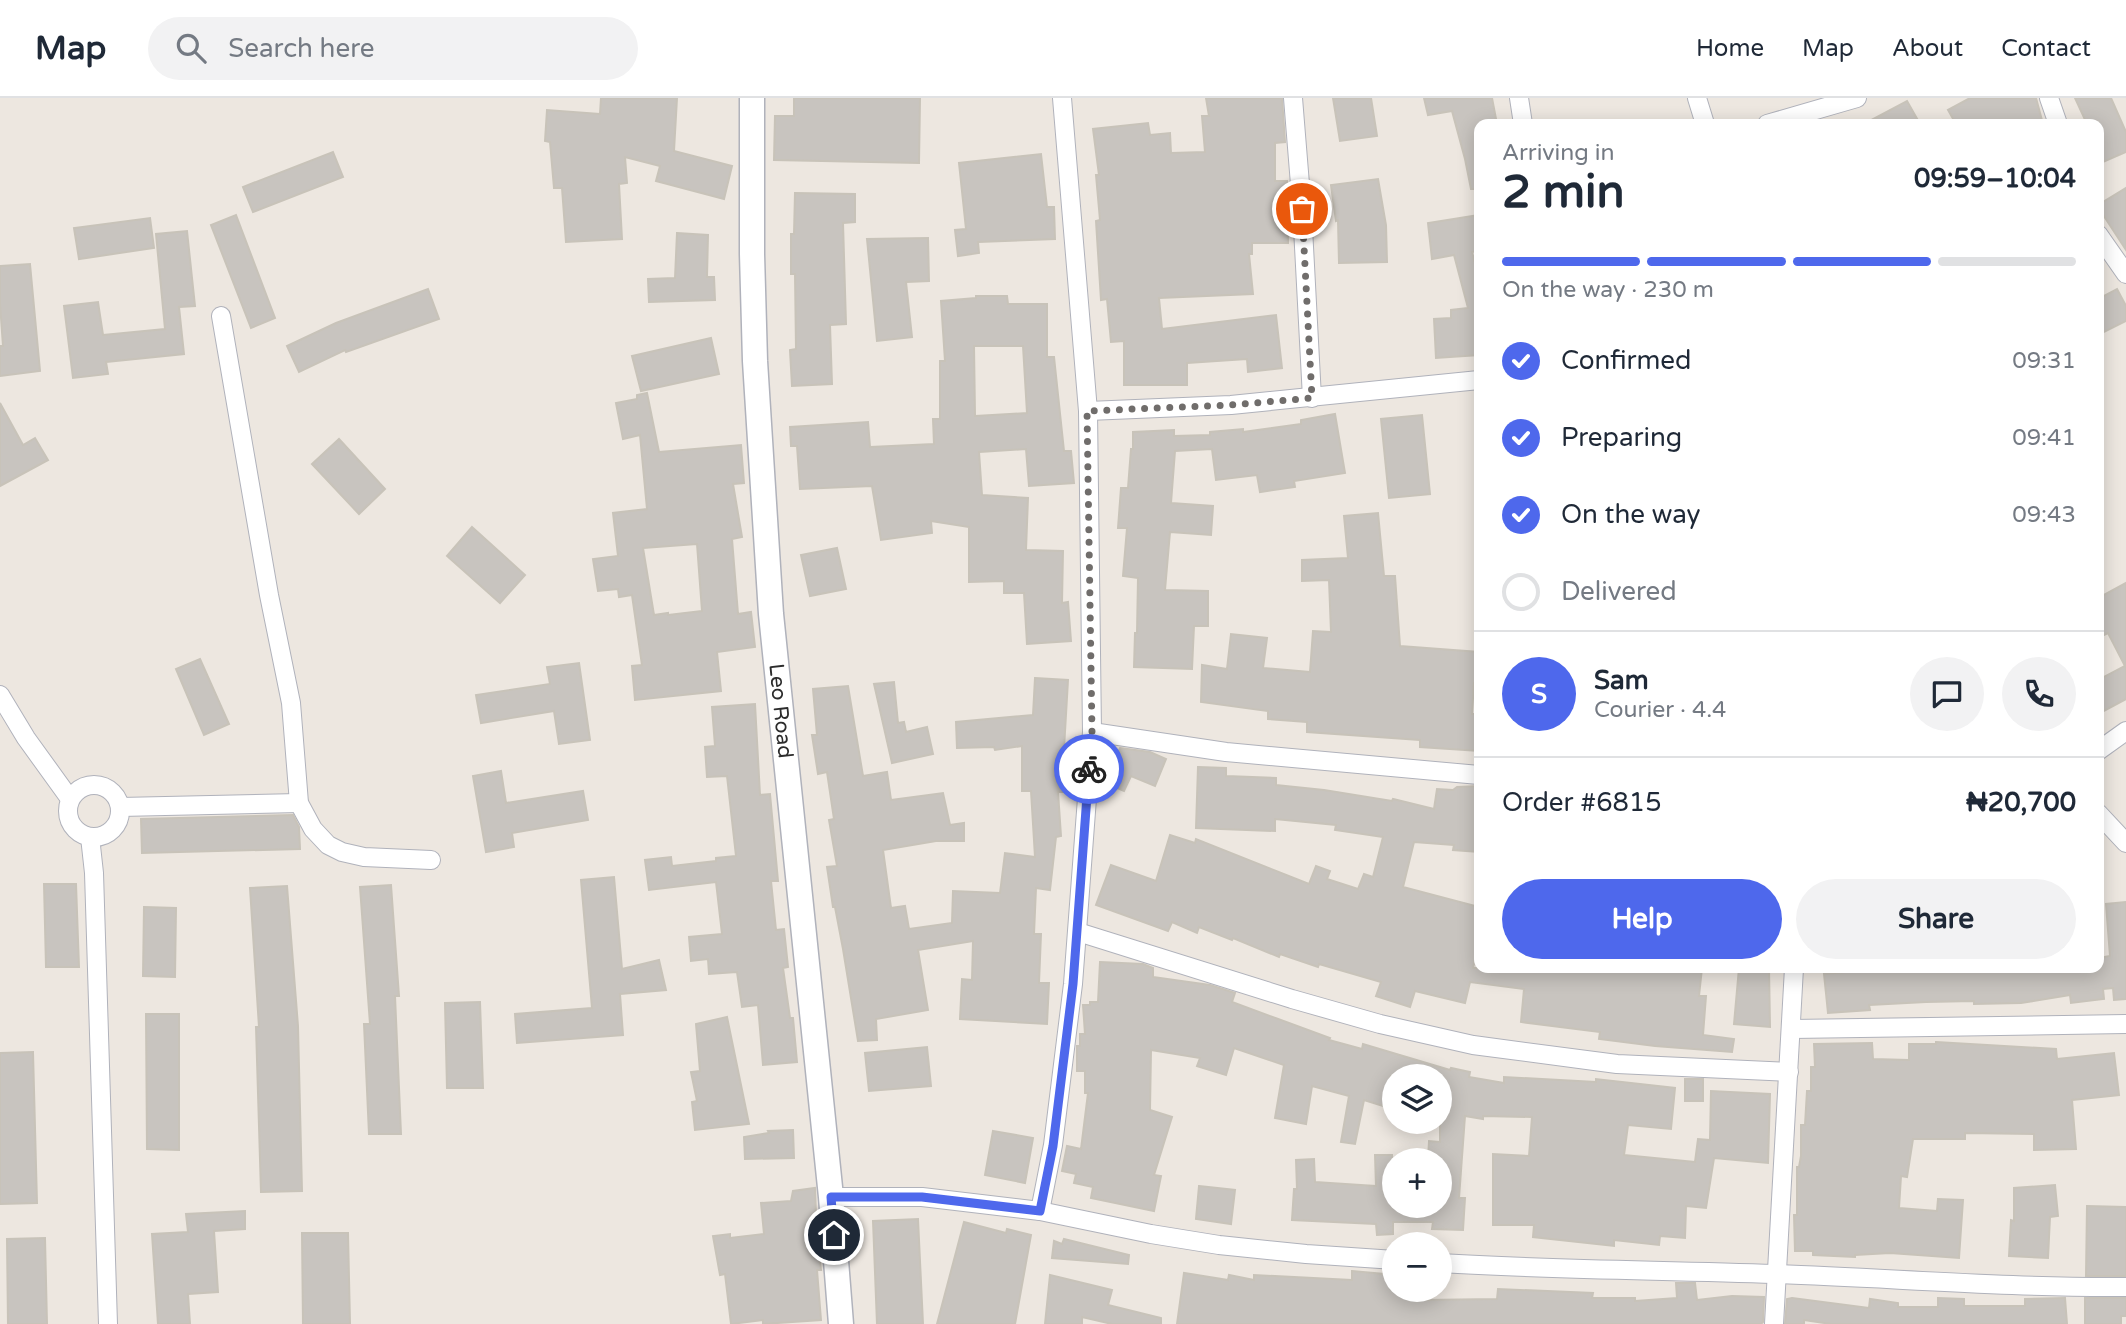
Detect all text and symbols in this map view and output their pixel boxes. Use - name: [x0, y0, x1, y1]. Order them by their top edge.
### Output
- search box: [148, 17, 638, 80]
- text: Map: [35, 29, 106, 68]
- icon: search: [172, 29, 210, 67]
- text: Search here: [228, 33, 374, 64]
- text: Home: [1696, 34, 1764, 63]
- text: Map: [1802, 34, 1854, 63]
- text: About: [1892, 34, 1963, 63]
- text: Contact: [2001, 34, 2091, 63]
- text: Arriving in: [1502, 139, 1615, 167]
- text: 09:59–10:04: [1914, 163, 2076, 194]
- text: 2 min: [1502, 165, 1625, 220]
- pin: [1272, 179, 1332, 239]
- icon: bag: [1283, 190, 1321, 228]
- text: On the way · 230 m: [1502, 276, 1714, 304]
- icon: check: [1502, 342, 1540, 380]
- text: Confirmed: [1561, 345, 1691, 376]
- text: 09:31: [2012, 347, 2076, 375]
- icon: check: [1502, 419, 1540, 457]
- text: Preparing: [1561, 422, 1682, 453]
- text: 09:41: [2012, 424, 2076, 452]
- icon: check: [1502, 496, 1540, 534]
- text: On the way: [1561, 499, 1701, 530]
- text: 09:43: [2012, 501, 2076, 529]
- text: Delivered: [1561, 576, 1677, 607]
- button: chat: [1910, 657, 1984, 731]
- button: phone: [2002, 657, 2076, 731]
- street label: Leo Road: [764, 662, 798, 760]
- text: Sam: [1594, 665, 1649, 696]
- text: S: [1531, 679, 1547, 710]
- text: Courier · 4.4: [1594, 696, 1726, 724]
- courier: [1054, 734, 1124, 804]
- icon: bike: [1070, 750, 1108, 788]
- text: Order #6815: [1502, 787, 1662, 818]
- text: ₦20,700: [1966, 787, 2076, 818]
- button: Help: [1502, 879, 1782, 959]
- button: Share: [1796, 879, 2076, 959]
- map controls: [1382, 1064, 1452, 1302]
- button: layers: [1382, 1064, 1452, 1134]
- button: +: [1382, 1148, 1452, 1218]
- pin: [804, 1205, 864, 1265]
- icon: home: [815, 1216, 853, 1254]
- button: −: [1382, 1232, 1452, 1302]

